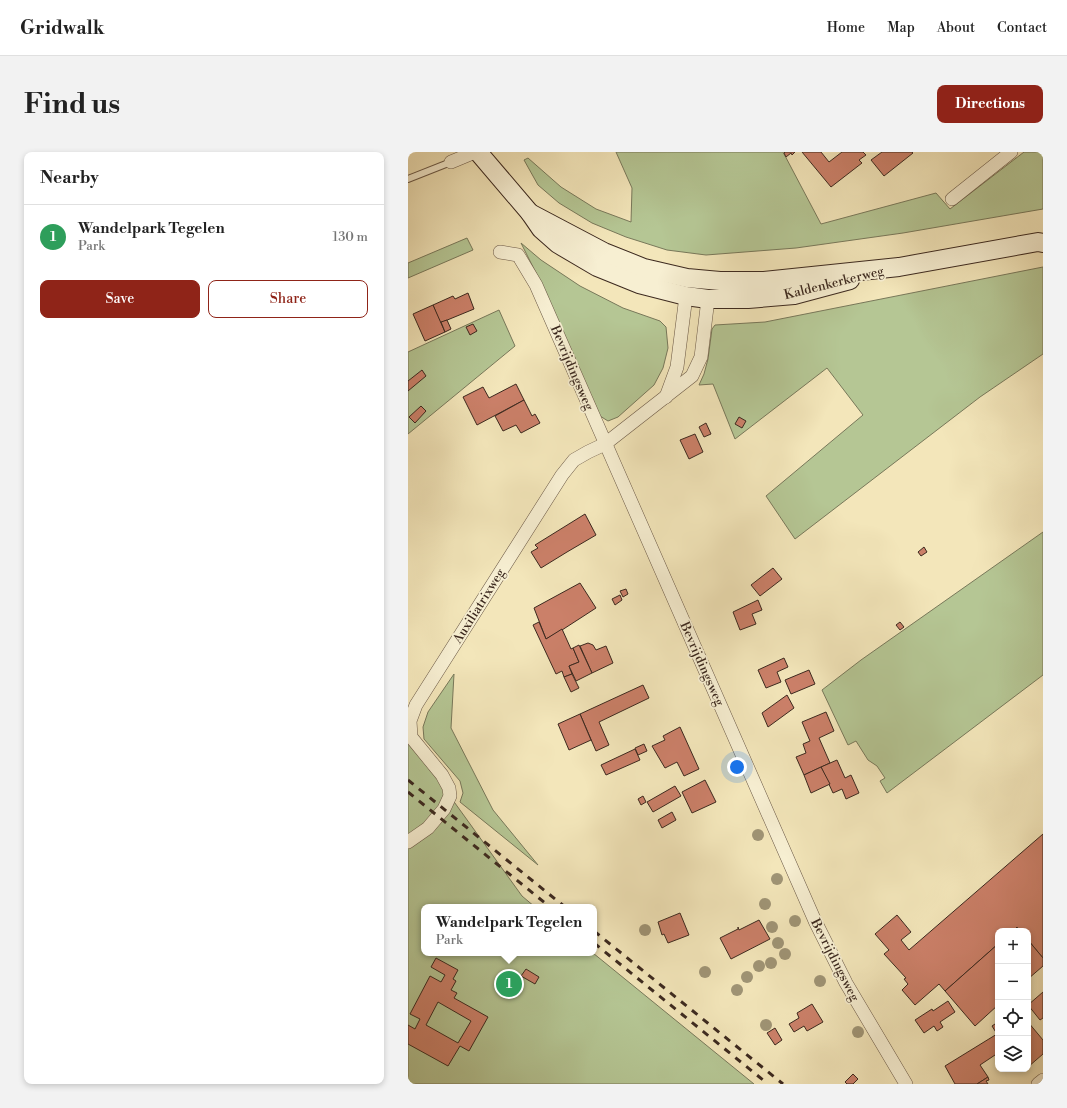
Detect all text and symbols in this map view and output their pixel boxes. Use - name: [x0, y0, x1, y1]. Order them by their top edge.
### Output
- text: Gridwalk: [20, 16, 104, 40]
- text: Home: [827, 19, 865, 37]
- text: Map: [887, 19, 915, 37]
- text: About: [937, 19, 975, 37]
- text: Contact: [997, 19, 1047, 37]
- button: Directions: [937, 85, 1043, 123]
- text: Find us: [24, 87, 120, 122]
- text: Nearby: [40, 167, 99, 189]
- text: Wandelpark Tegelen: [78, 219, 225, 238]
- text: 1: [50, 229, 56, 245]
- text: 130 m: [333, 229, 368, 245]
- text: Park: [78, 238, 105, 254]
- street label: Kaldenkerkerweg: [782, 263, 886, 303]
- button: Save: [40, 280, 200, 318]
- button: Share: [208, 280, 368, 318]
- street label: Bevrijdingsweg: [547, 322, 597, 413]
- street label: Auxiliatrixweg: [449, 565, 509, 647]
- street label: Bevrijdingsweg: [676, 618, 728, 709]
- your location: [727, 757, 747, 777]
- popup: [421, 904, 597, 956]
- text: Wandelpark Tegelen: [436, 913, 582, 932]
- street label: Bevrijdingsweg: [807, 915, 863, 1004]
- map controls: [995, 928, 1031, 1072]
- button: +: [995, 928, 1031, 964]
- text: Park: [436, 932, 463, 948]
- button: −: [995, 964, 1031, 1000]
- pin: 1: [496, 969, 522, 999]
- button: locate: [995, 1000, 1031, 1036]
- button: layers: [995, 1036, 1031, 1072]

